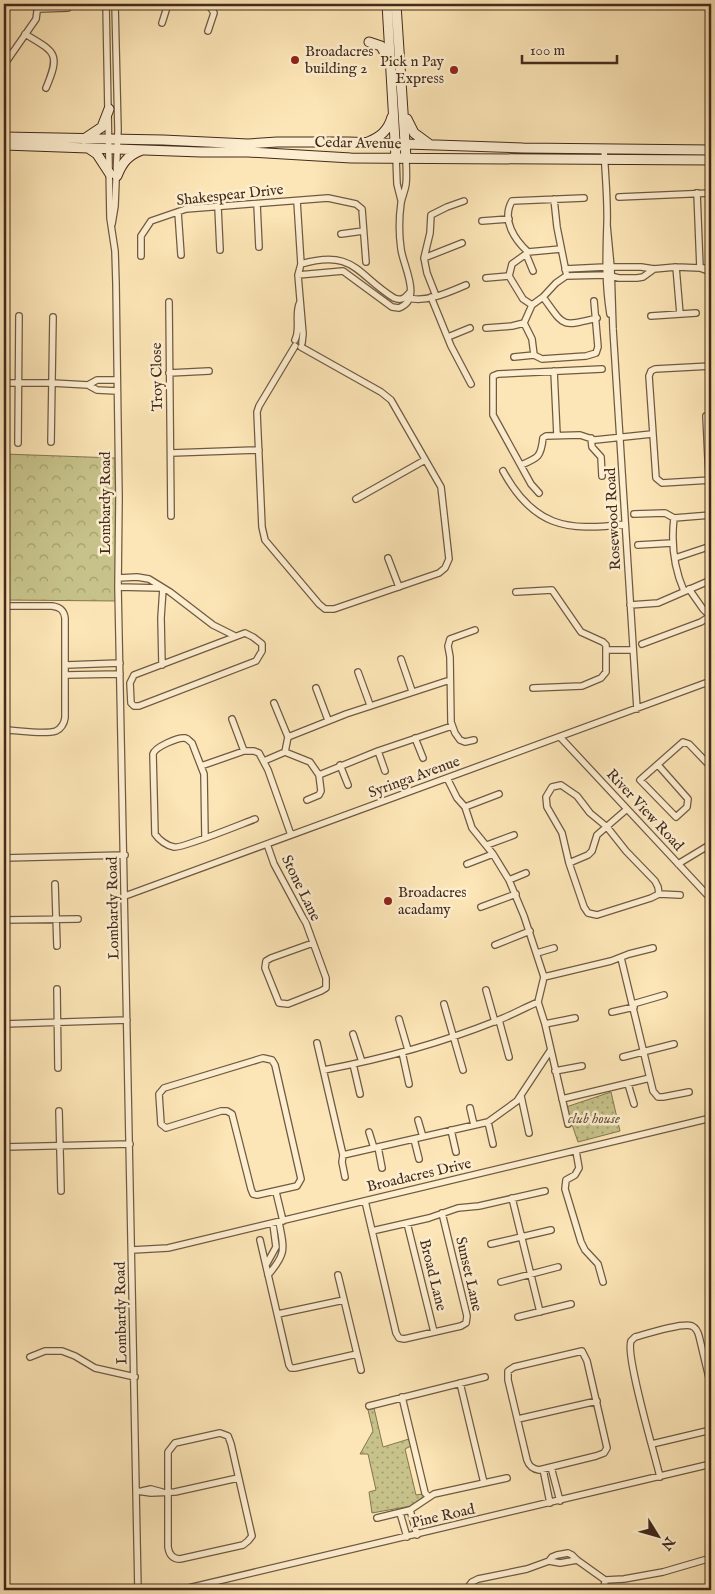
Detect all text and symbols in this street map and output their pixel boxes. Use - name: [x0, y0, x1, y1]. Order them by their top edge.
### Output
- scale bar: [522, 32, 618, 64]
- text: 100 m: [530, 41, 566, 60]
- place label: Broadacres building 2: [305, 42, 374, 78]
- place label: Pick n Pay Express: [380, 52, 445, 88]
- marker: Broadacres building 2: [289, 54, 301, 66]
- marker: Pick n Pay Express: [448, 64, 460, 76]
- street label: Cedar Avenue: [314, 133, 402, 153]
- street label: Shakespear Drive: [176, 180, 285, 210]
- street label: Troy Close: [147, 342, 167, 412]
- street label: Lombardy Road: [96, 451, 115, 554]
- street label: Rosewood Road: [601, 466, 625, 571]
- street label: Syringa Avenue: [366, 752, 463, 802]
- street label: River View Road: [602, 765, 688, 856]
- street label: Stone Lane: [277, 852, 325, 924]
- street label: Lombardy Road: [103, 855, 123, 960]
- place label: Broadacres acadamy: [398, 883, 467, 919]
- marker: Broadacres acadamy: [382, 895, 394, 907]
- park label: club house: [568, 1109, 620, 1128]
- street label: Broadacres Drive: [365, 1154, 473, 1196]
- street label: Sunset Lane: [451, 1235, 487, 1313]
- street label: Broad Lane: [415, 1237, 451, 1313]
- street label: Lombardy Road: [111, 1260, 131, 1365]
- street label: Pine Road: [409, 1499, 478, 1533]
- north arrow: [632, 1512, 682, 1562]
- text: N: [657, 1532, 679, 1553]

